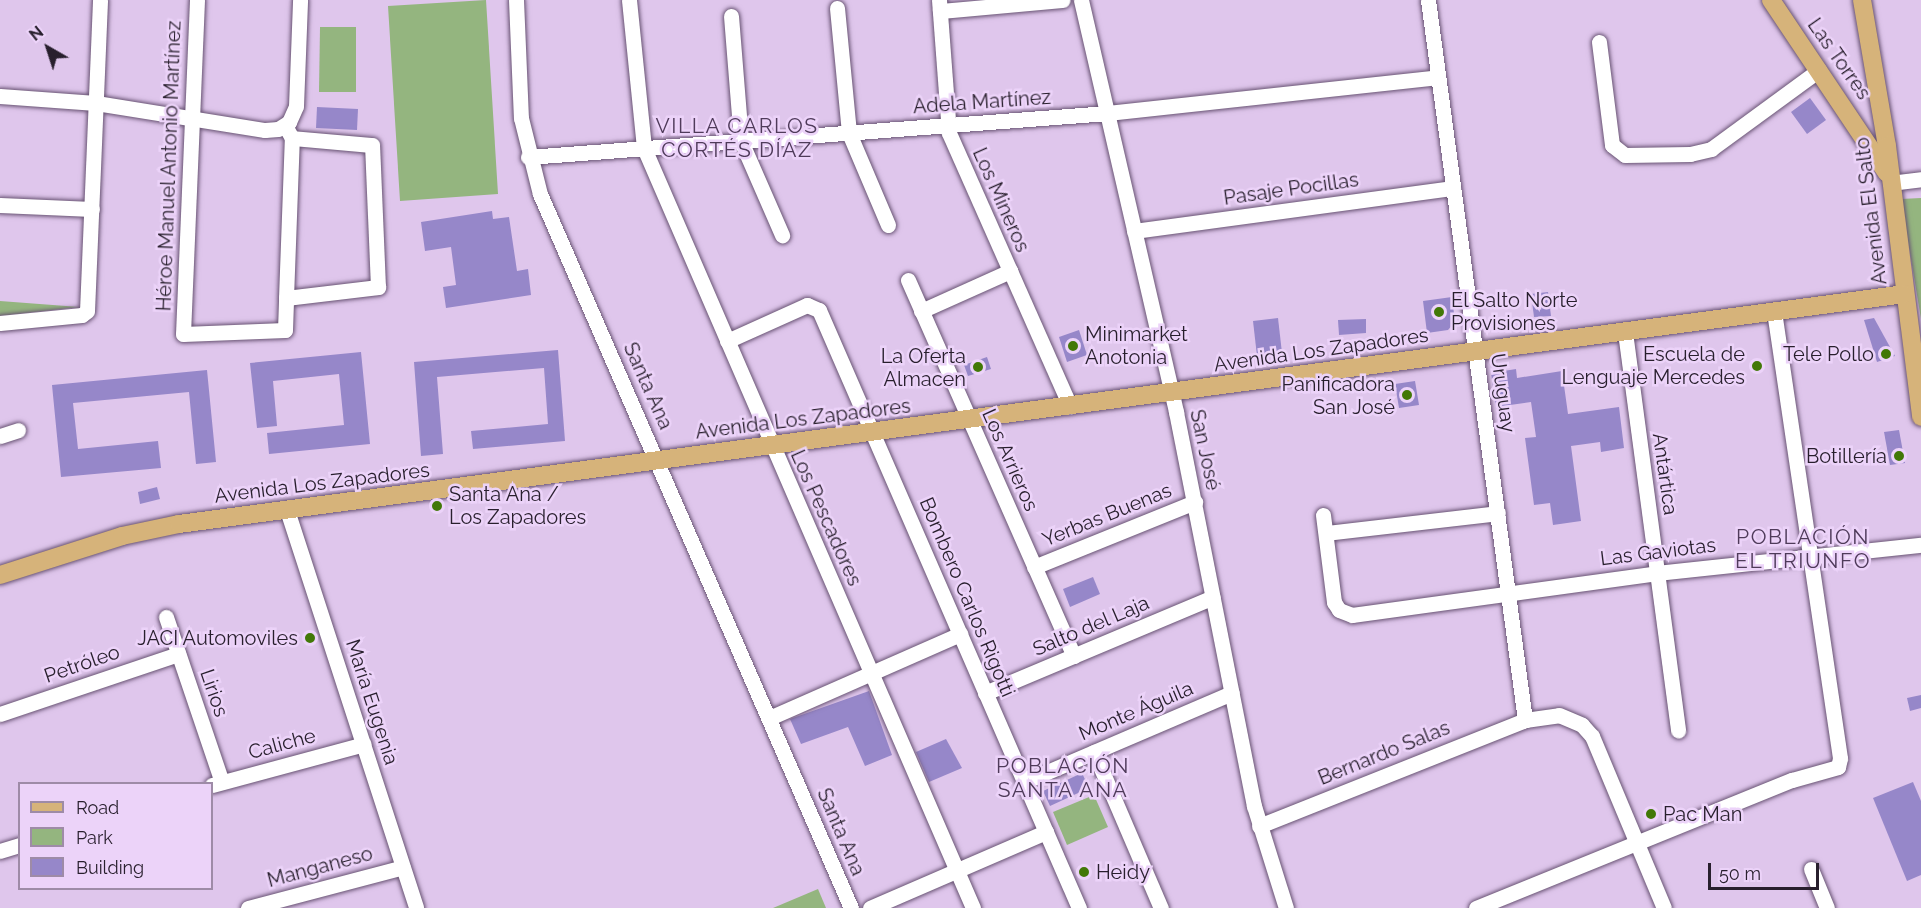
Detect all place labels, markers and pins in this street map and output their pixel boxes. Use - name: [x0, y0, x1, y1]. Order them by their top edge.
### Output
- place label: El Salto Norte Provisiones: [1451, 288, 1578, 335]
- marker: El Salto Norte Provisiones: [1432, 305, 1446, 319]
- place label: Minimarket Anotonia: [1085, 322, 1188, 369]
- marker: Minimarket Anotonia: [1066, 339, 1080, 353]
- place label: Escuela de Lenguaje Mercedes: [1561, 342, 1745, 389]
- place label: Tele Pollo: [1783, 342, 1874, 366]
- place label: La Oferta Almacen: [881, 344, 966, 391]
- marker: Tele Pollo: [1879, 347, 1893, 361]
- marker: Escuela de Lenguaje Mercedes: [1750, 359, 1764, 373]
- marker: La Oferta Almacen: [971, 360, 985, 374]
- place label: Panificadora San José: [1282, 372, 1395, 419]
- marker: Panificadora San José: [1400, 388, 1414, 402]
- place label: Botillería: [1806, 444, 1887, 468]
- marker: Botillería: [1892, 449, 1906, 463]
- place label: Santa Ana / Los Zapadores: [449, 482, 586, 529]
- marker: Santa Ana / Los Zapadores: [430, 499, 444, 513]
- place label: JACI Automoviles: [137, 626, 298, 650]
- marker: JACI Automoviles: [303, 631, 317, 645]
- place label: Pac Man: [1663, 802, 1742, 826]
- marker: Pac Man: [1644, 807, 1658, 821]
- place label: Heidy: [1096, 860, 1150, 884]
- marker: Heidy: [1077, 865, 1091, 879]

